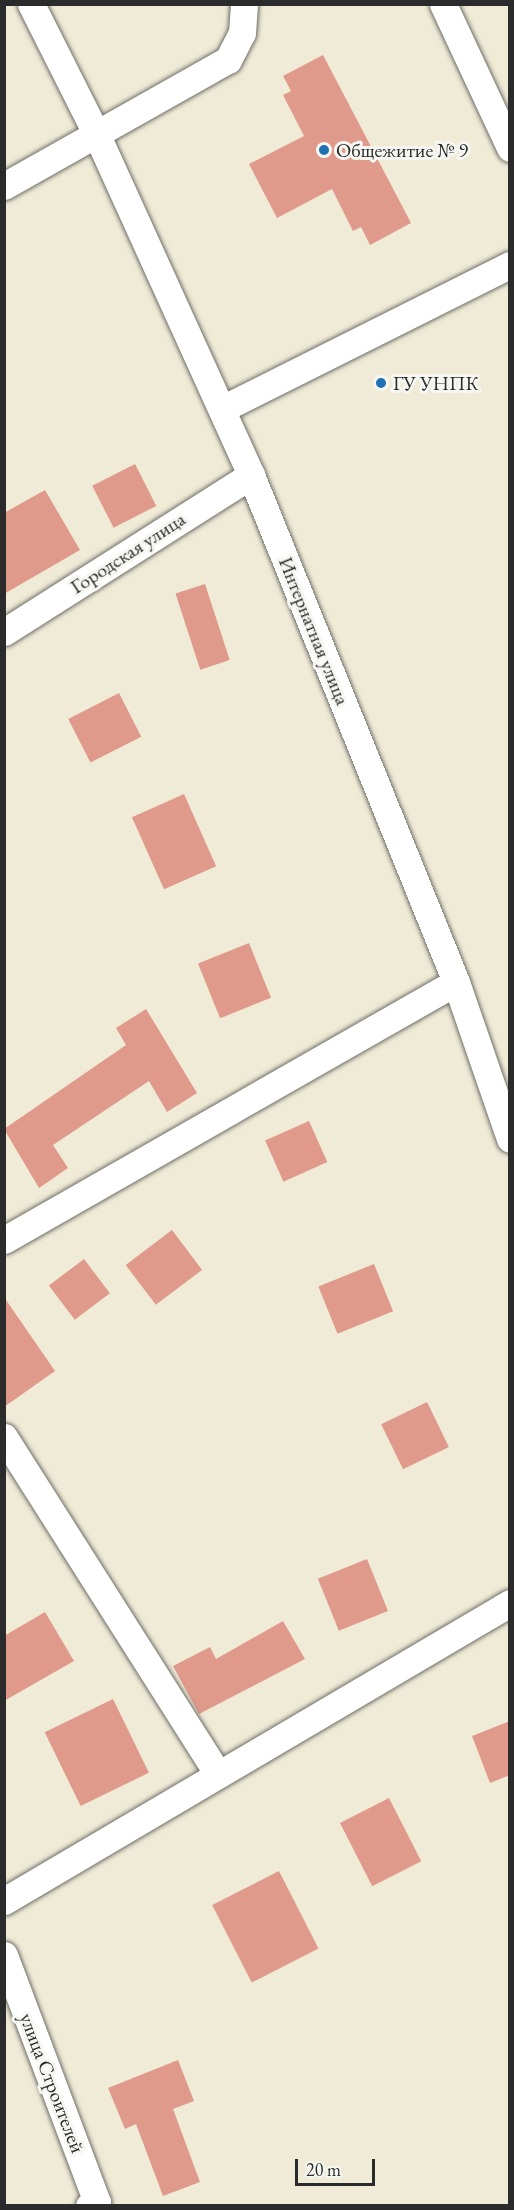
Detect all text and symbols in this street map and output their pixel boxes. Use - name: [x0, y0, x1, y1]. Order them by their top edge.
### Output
- place label: Общежитие № 9: [336, 138, 468, 162]
- marker: Общежитие № 9: [317, 143, 331, 157]
- place label: ГУ УНПК: [393, 371, 479, 395]
- marker: ГУ УНПК: [374, 376, 388, 390]
- street label: Городская улица: [66, 507, 190, 599]
- street label: Интернатная улица: [273, 553, 355, 709]
- street label: улица Строителей: [14, 2010, 90, 2156]
- scale bar: [298, 2147, 378, 2185]
- text: 20 m: [306, 2158, 341, 2181]

